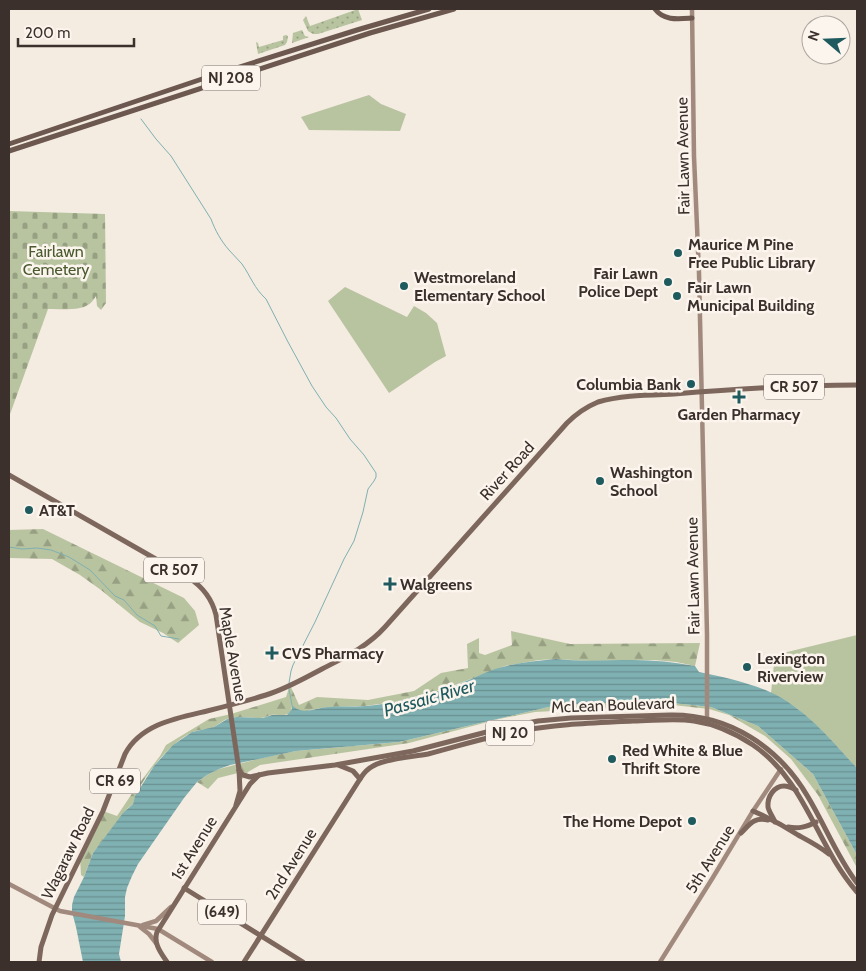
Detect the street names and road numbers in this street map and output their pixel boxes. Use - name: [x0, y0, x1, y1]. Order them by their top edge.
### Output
- road number: NJ 208: [202, 66, 260, 90]
- street label: Fair Lawn Avenue: [672, 97, 694, 215]
- road number: CR 507: [764, 374, 824, 400]
- street label: River Road: [476, 438, 538, 504]
- street label: Fair Lawn Avenue: [682, 517, 704, 635]
- road number: CR 507: [144, 558, 204, 582]
- street label: Maple Avenue: [215, 605, 251, 703]
- street label: McLean Boulevard: [551, 693, 675, 717]
- road number: NJ 20: [486, 720, 534, 746]
- road number: CR 69: [90, 768, 140, 794]
- street label: Wagaraw Road: [38, 804, 98, 902]
- street label: 1st Avenue: [167, 813, 221, 883]
- street label: 5th Avenue: [682, 821, 738, 897]
- street label: 2nd Avenue: [262, 825, 320, 903]
- road number: (649): [198, 900, 246, 924]

